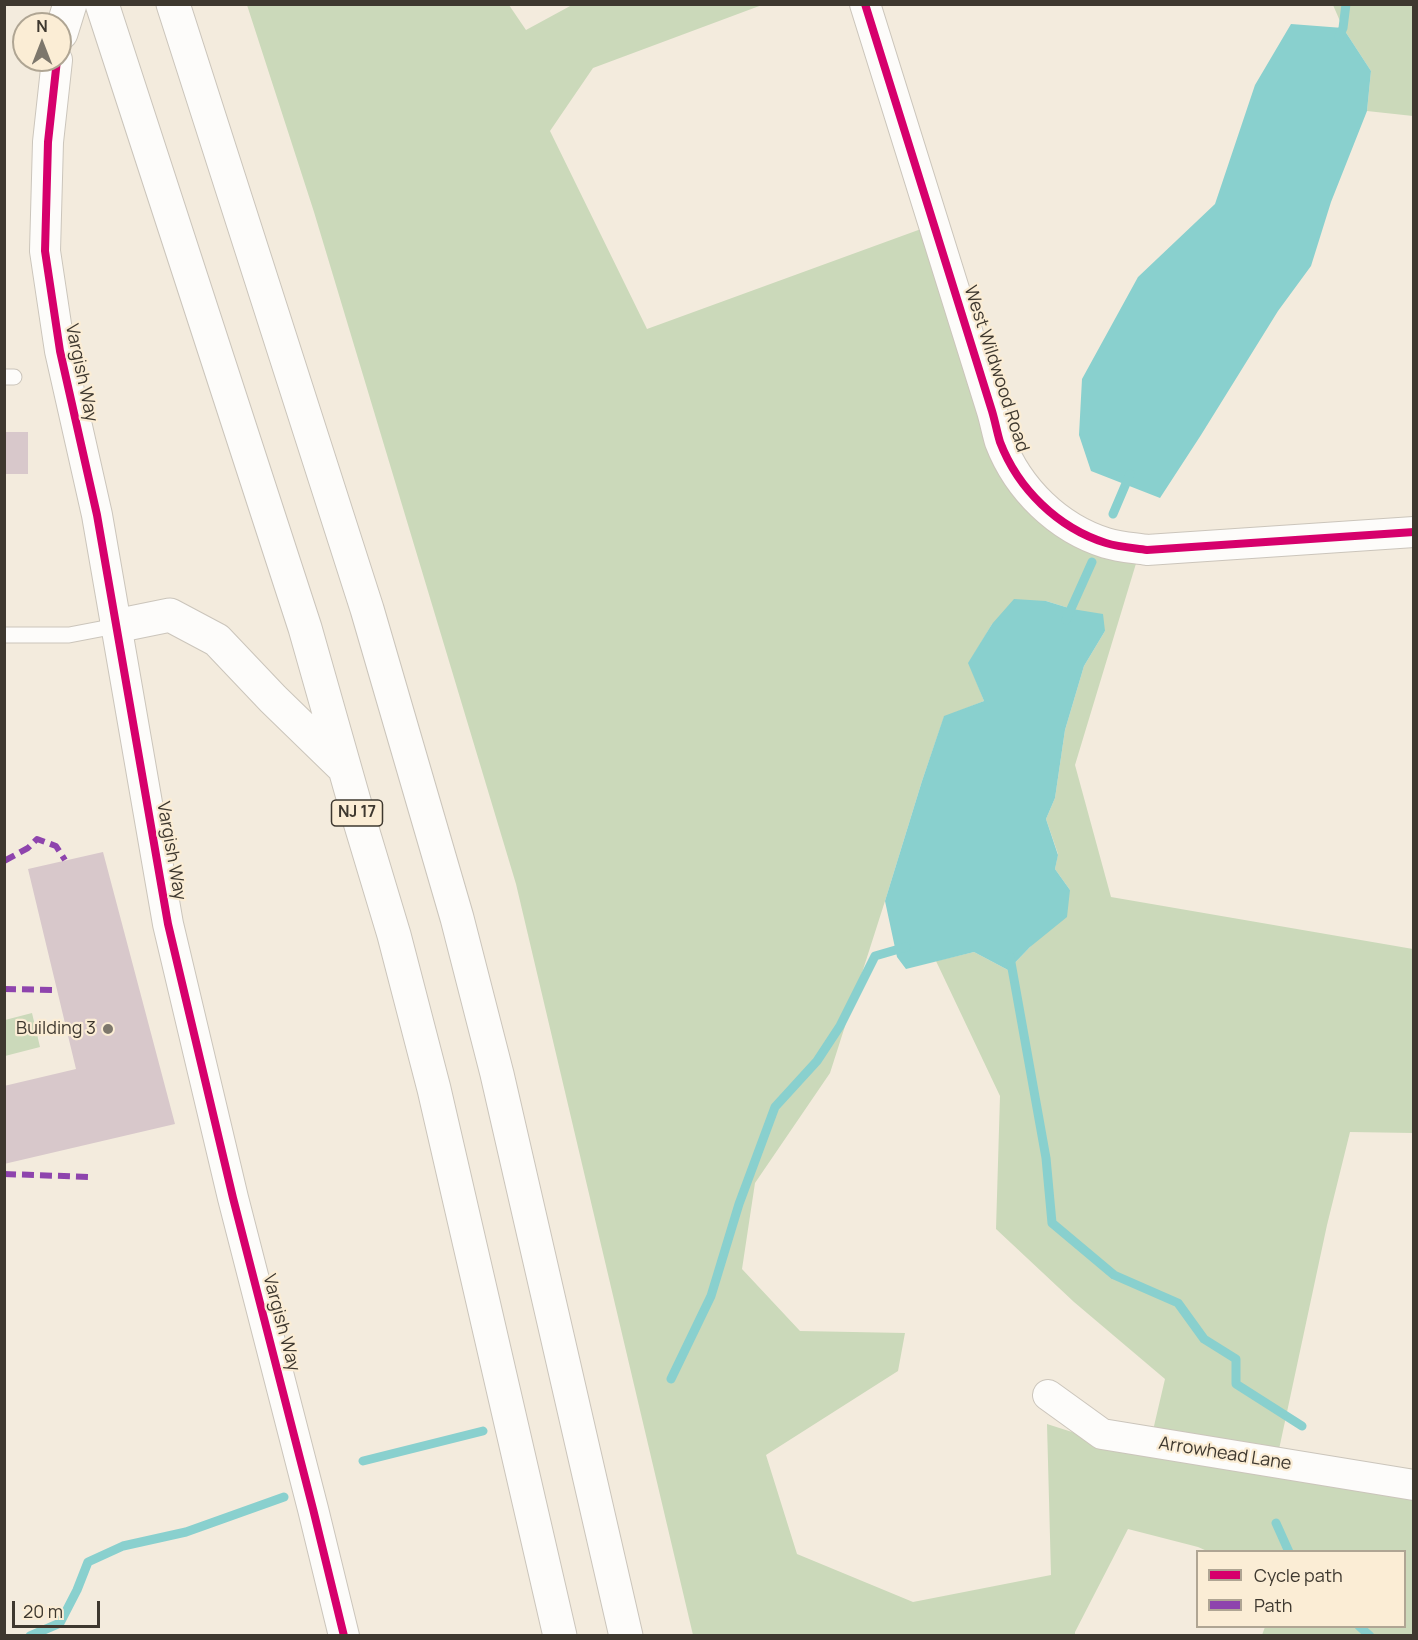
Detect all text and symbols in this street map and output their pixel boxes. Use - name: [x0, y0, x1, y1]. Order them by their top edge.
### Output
- north arrow: [12, 12, 72, 72]
- text: N: [36, 15, 48, 37]
- street label: West Wildwood Road: [959, 283, 1033, 455]
- street label: Vargish Way: [60, 322, 102, 424]
- street label: Vargish Way: [152, 800, 190, 902]
- road number: NJ 17: [332, 800, 382, 826]
- place label: Building 3: [16, 1018, 96, 1040]
- marker: Building 3: [101, 1022, 115, 1036]
- street label: Vargish Way: [258, 1272, 304, 1374]
- street label: Arrowhead Lane: [1157, 1433, 1293, 1475]
- legend: [1196, 1550, 1406, 1628]
- text: Cycle path: [1254, 1563, 1343, 1587]
- scale bar: [15, 1589, 104, 1627]
- text: Path: [1254, 1593, 1292, 1617]
- text: 20 m: [23, 1599, 63, 1623]

